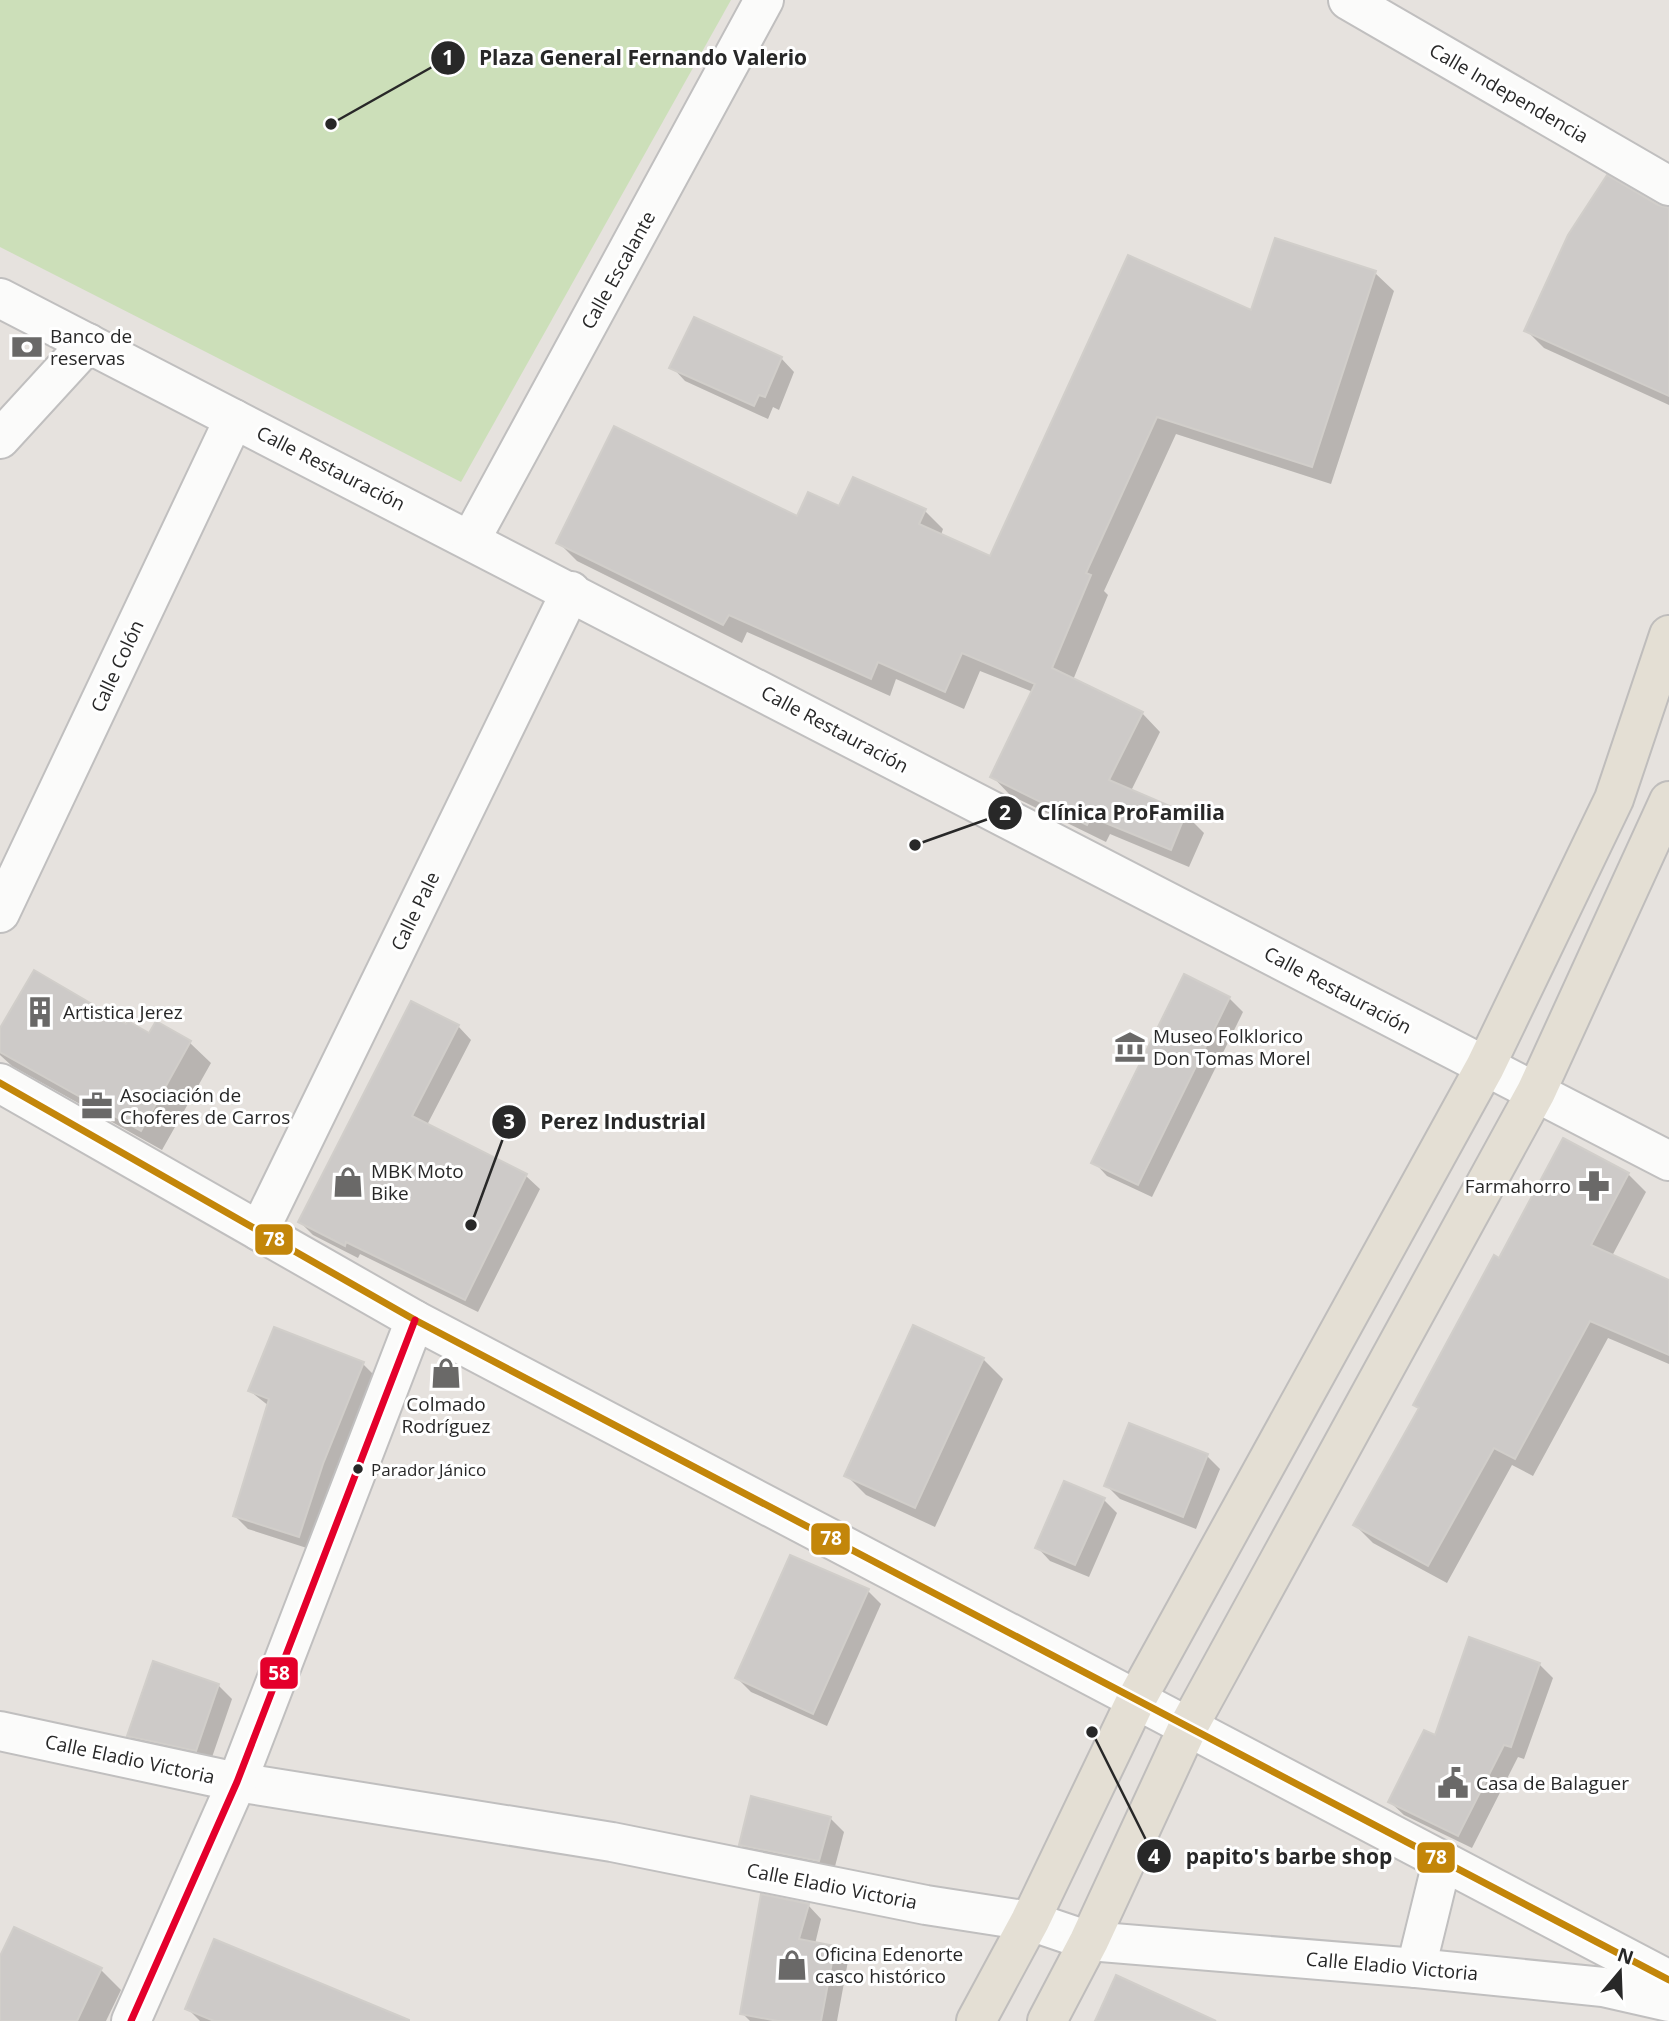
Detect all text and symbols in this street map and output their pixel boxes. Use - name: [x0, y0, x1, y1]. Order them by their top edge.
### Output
- callout: Plaza General Fernando Valerio: [430, 37, 822, 79]
- street label: Calle Independencia: [1425, 37, 1593, 149]
- text: 1: [442, 43, 454, 71]
- text: Plaza General Fernando Valerio: [479, 43, 807, 71]
- street label: Calle Escalante: [575, 206, 661, 334]
- place label: Banco de reservas: [50, 323, 132, 371]
- bank icon: Banco de reservas: [10, 330, 44, 364]
- street label: Calle Restauración: [252, 419, 410, 517]
- street label: Calle Colón: [84, 616, 150, 716]
- street label: Calle Restauración: [757, 679, 913, 779]
- callout: Clínica ProFamilia: [988, 792, 1238, 834]
- text: 2: [999, 798, 1011, 826]
- text: Clínica ProFamilia: [1037, 798, 1225, 826]
- street label: Calle Pale: [385, 867, 445, 955]
- street label: Calle Restauración: [1260, 940, 1416, 1040]
- building icon: Artistica Jerez: [23, 995, 57, 1029]
- place label: Artistica Jerez: [63, 999, 183, 1025]
- place label: Museo Folklorico Don Tomas Morel: [1153, 1023, 1311, 1071]
- museum icon: Museo Folklorico Don Tomas Morel: [1113, 1030, 1147, 1064]
- place label: Asociación de Choferes de Carros: [120, 1082, 290, 1130]
- office icon: Asociación de Choferes de Carros: [80, 1089, 114, 1123]
- callout: Perez Industrial: [492, 1101, 720, 1143]
- text: 3: [503, 1107, 515, 1135]
- text: Perez Industrial: [540, 1107, 706, 1135]
- place label: MBK Moto Bike: [371, 1158, 464, 1206]
- shop icon: MBK Moto Bike: [331, 1165, 365, 1199]
- pharmacy icon: Farmahorro: [1577, 1169, 1611, 1203]
- place label: Farmahorro: [1465, 1173, 1571, 1199]
- line badge: 78: [254, 1223, 294, 1256]
- text: 78: [263, 1226, 285, 1252]
- shop icon: Colmado Rodríguez: [429, 1356, 463, 1390]
- place label: Colmado Rodríguez: [402, 1391, 491, 1439]
- place label: Parador Jánico: [371, 1458, 486, 1481]
- marker: Parador Jánico: [351, 1462, 365, 1476]
- line badge: 78: [810, 1522, 851, 1556]
- text: 78: [820, 1525, 842, 1551]
- line badge: 58: [259, 1656, 299, 1690]
- text: 58: [268, 1660, 290, 1686]
- street label: Calle Eladio Victoria: [43, 1728, 217, 1790]
- public building icon: Casa de Balaguer: [1436, 1766, 1470, 1800]
- place label: Casa de Balaguer: [1476, 1770, 1629, 1796]
- callout: papito's barbe shop: [1136, 1835, 1406, 1877]
- line badge: 78: [1416, 1841, 1456, 1874]
- text: 4: [1148, 1842, 1160, 1870]
- text: papito's barbe shop: [1186, 1842, 1392, 1870]
- text: 78: [1425, 1844, 1447, 1870]
- street label: Calle Eladio Victoria: [745, 1857, 919, 1915]
- north arrow: [1585, 1937, 1655, 2007]
- place label: Oficina Edenorte casco histórico: [815, 1941, 963, 1989]
- text: N: [1614, 1941, 1637, 1971]
- street label: Calle Eladio Victoria: [1305, 1946, 1479, 1986]
- shop icon: Oficina Edenorte casco histórico: [775, 1948, 809, 1982]

